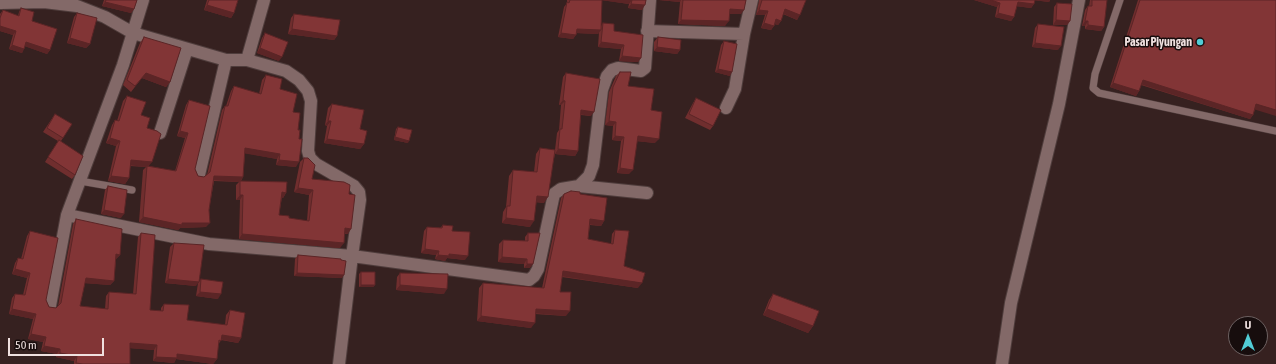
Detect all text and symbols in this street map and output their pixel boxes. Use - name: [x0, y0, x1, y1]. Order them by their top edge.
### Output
- place label: Pasar Piyungan: [1124, 35, 1192, 49]
- marker: Pasar Piyungan: [1195, 37, 1205, 47]
- north arrow: [1228, 316, 1268, 356]
- text: U: [1245, 319, 1251, 331]
- scale bar: [10, 330, 106, 356]
- text: 50 m: [15, 338, 37, 352]

